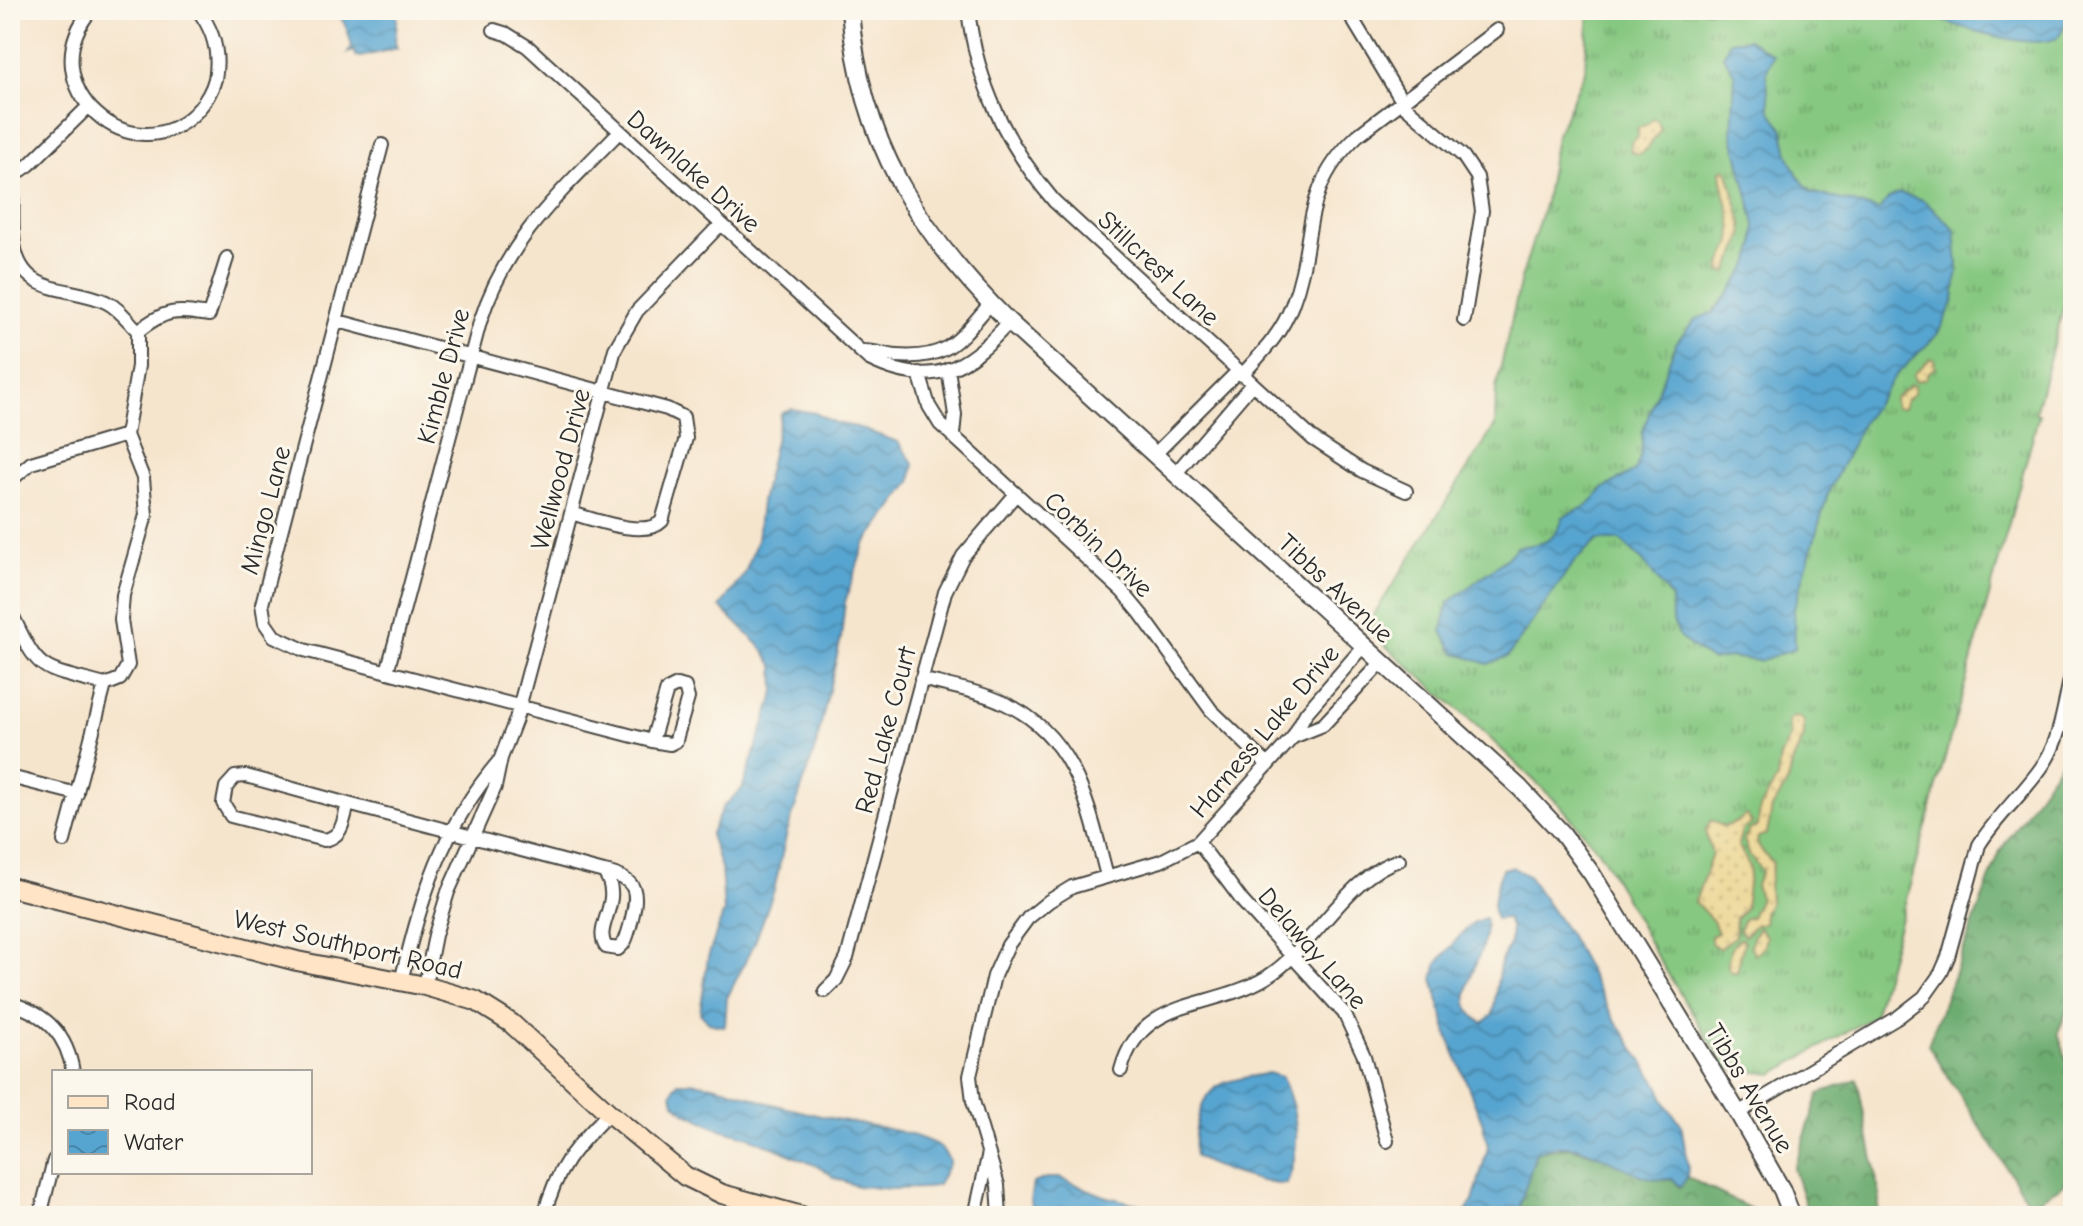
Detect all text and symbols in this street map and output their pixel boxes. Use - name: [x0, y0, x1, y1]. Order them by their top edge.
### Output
- street label: Dawnlake Drive: [621, 104, 766, 239]
- street label: Stillcrest Lane: [1091, 205, 1225, 332]
- street label: Kimble Drive: [411, 305, 476, 447]
- street label: Wellwood Drive: [525, 385, 597, 553]
- street label: Mingo Lane: [234, 443, 297, 578]
- street label: Corbin Drive: [1038, 486, 1159, 604]
- street label: Tibbs Avenue: [1272, 528, 1399, 649]
- street label: Harness Lake Drive: [1184, 639, 1346, 824]
- street label: Red Lake Court: [849, 642, 923, 817]
- street label: Delaway Lane: [1251, 882, 1373, 1015]
- street label: West Southport Road: [231, 904, 465, 986]
- street label: Tibbs Avenue: [1699, 1018, 1800, 1159]
- legend: [52, 1070, 312, 1174]
- text: Road: [124, 1088, 176, 1116]
- text: Water: [124, 1128, 184, 1156]

